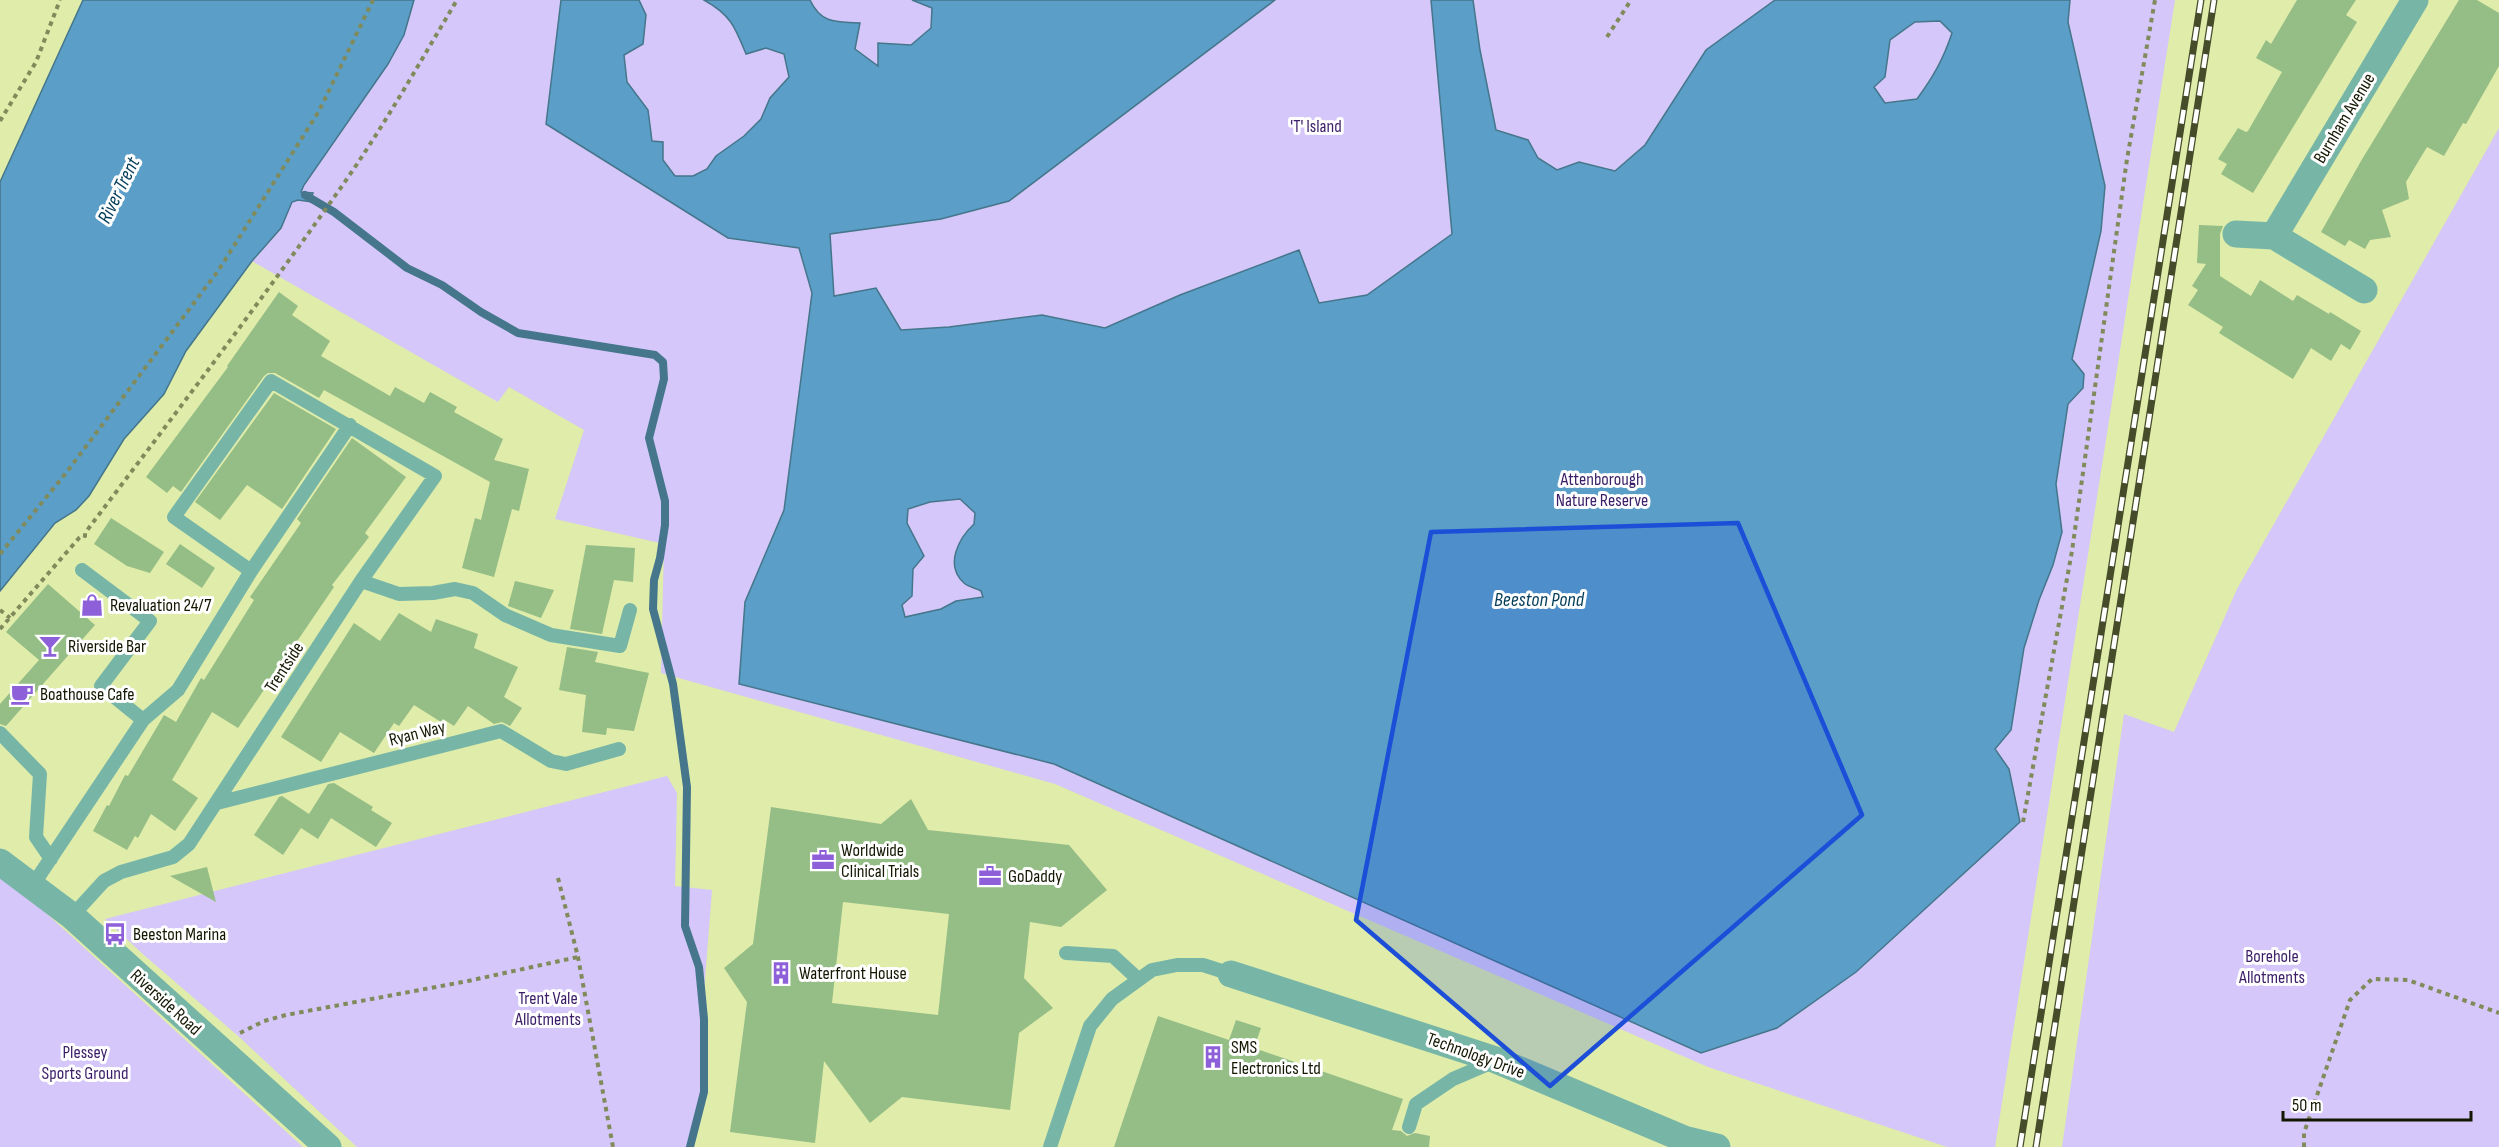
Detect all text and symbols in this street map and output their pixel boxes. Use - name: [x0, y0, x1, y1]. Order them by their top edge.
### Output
- street label: Burnham Avenue: [2309, 69, 2380, 167]
- park label: 'T' Island: [1290, 116, 1342, 137]
- water label: River Trent: [93, 153, 146, 227]
- park label: Attenborough Nature Reserve: [1556, 469, 1648, 511]
- water label: Beeston Pond: [1494, 588, 1585, 612]
- shop icon: Revaluation 24/7: [79, 592, 105, 618]
- place label: Revaluation 24/7: [110, 595, 212, 616]
- bar icon: Riverside Bar: [37, 633, 63, 659]
- place label: Riverside Bar: [68, 636, 146, 657]
- street label: Trentside: [260, 638, 308, 696]
- cafe icon: Boathouse Cafe: [9, 681, 35, 707]
- place label: Boathouse Cafe: [40, 684, 135, 705]
- street label: Ryan Way: [387, 716, 447, 751]
- place label: Worldwide Clinical Trials: [841, 840, 919, 882]
- office icon: Worldwide Clinical Trials: [810, 847, 836, 873]
- office icon: GoDaddy: [977, 863, 1003, 889]
- place label: GoDaddy: [1008, 866, 1062, 887]
- bus stop icon: Beeston Marina: [102, 921, 128, 947]
- place label: Beeston Marina: [133, 924, 226, 945]
- park label: Borehole Allotments: [2238, 946, 2305, 988]
- building icon: Waterfront House: [768, 960, 794, 986]
- place label: Waterfront House: [799, 963, 907, 984]
- street label: Riverside Road: [126, 965, 205, 1040]
- park label: Trent Vale Allotments: [514, 988, 581, 1030]
- street label: Technology Drive: [1424, 1028, 1528, 1083]
- place label: SMS Electronics Ltd: [1231, 1037, 1321, 1079]
- park label: Plessey Sports Ground: [42, 1042, 128, 1084]
- building icon: SMS Electronics Ltd: [1200, 1044, 1226, 1070]
- scale bar: [2283, 1084, 2470, 1122]
- text: 50 m: [2292, 1095, 2322, 1116]

